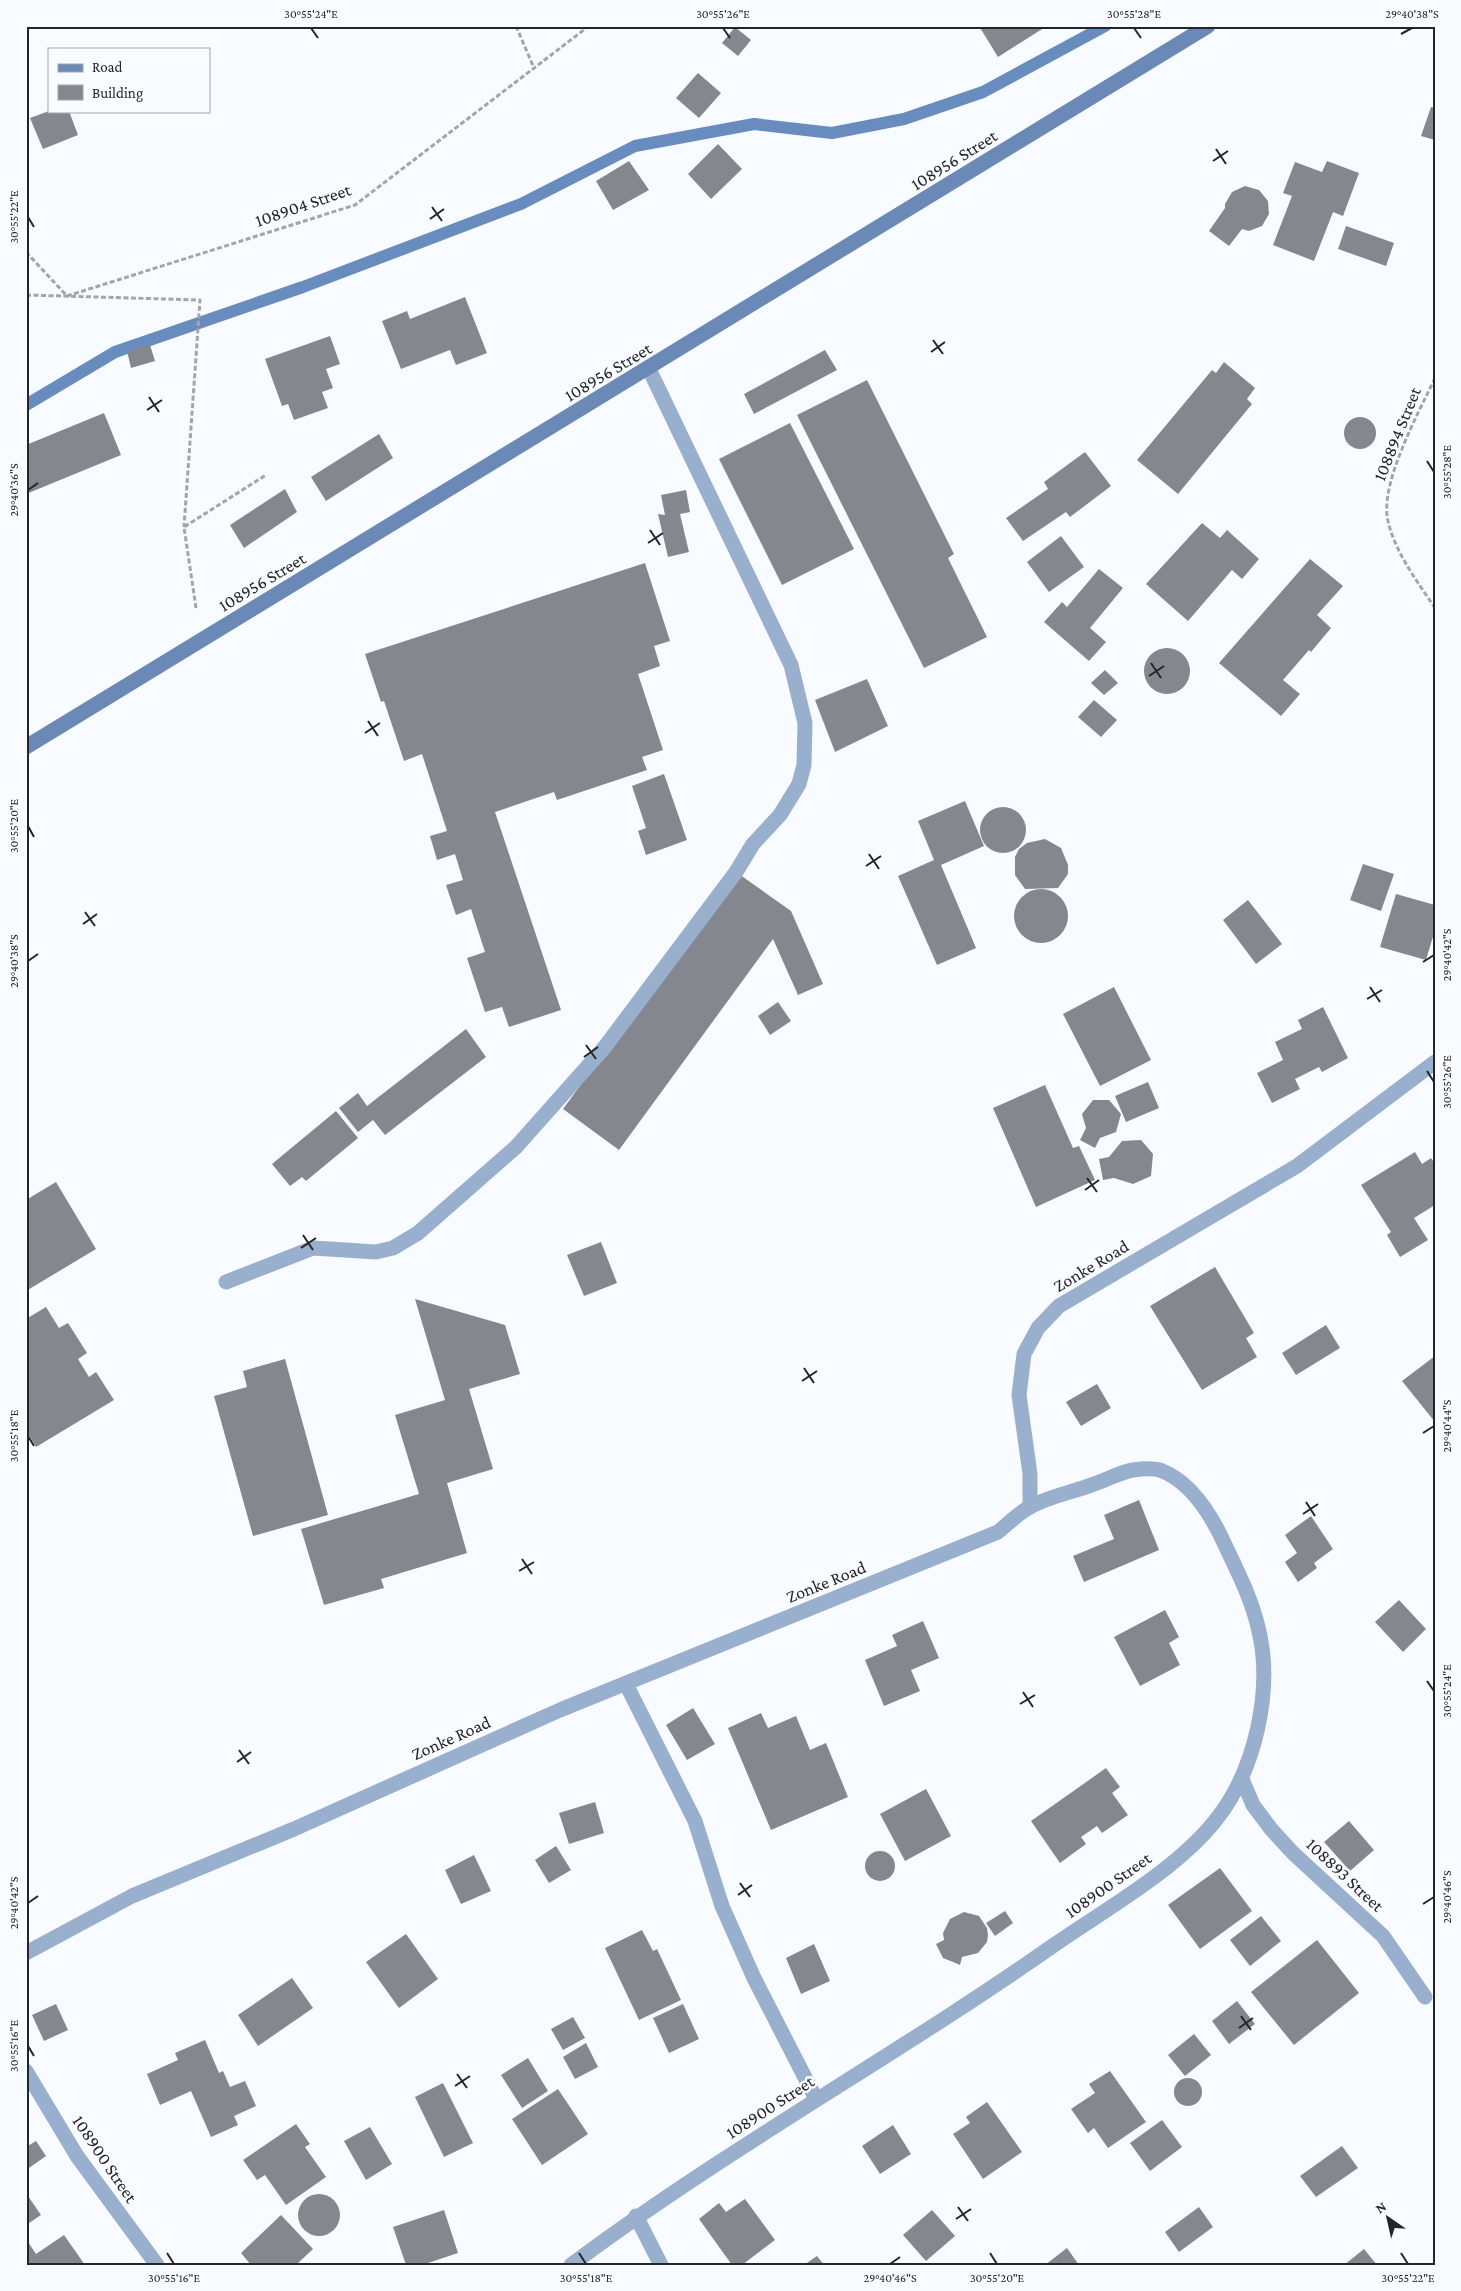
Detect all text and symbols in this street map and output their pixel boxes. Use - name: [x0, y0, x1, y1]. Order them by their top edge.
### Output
- text: 30°55'24"E: [284, 7, 338, 21]
- text: 30°55'26"E: [696, 7, 750, 21]
- text: 30°55'28"E: [1107, 7, 1161, 21]
- text: 29°40'38"S: [1385, 7, 1439, 21]
- legend: [48, 48, 210, 112]
- text: Road: [92, 59, 123, 75]
- text: Building: [92, 85, 143, 102]
- street label: 108956 Street: [907, 125, 1002, 194]
- street label: 108904 Street: [253, 179, 354, 231]
- text: 30°55'22"E: [7, 190, 21, 244]
- street label: 108956 Street: [561, 338, 656, 406]
- street label: 108894 Street: [1369, 383, 1425, 484]
- text: 30°55'28"E: [1440, 445, 1454, 499]
- text: 29°40'36"S: [7, 463, 21, 517]
- street label: 108956 Street: [215, 548, 310, 616]
- text: 30°55'20"E: [7, 798, 21, 853]
- text: 29°40'42"S: [1440, 928, 1454, 981]
- text: 29°40'38"S: [7, 934, 21, 988]
- text: 30°55'26"E: [1440, 1055, 1454, 1109]
- street label: Zonke Road: [1050, 1235, 1133, 1296]
- text: 29°40'44"S: [1440, 1399, 1454, 1452]
- text: 30°55'18"E: [7, 1409, 21, 1462]
- street label: Zonke Road: [783, 1557, 869, 1607]
- text: 30°55'24"E: [1440, 1664, 1454, 1718]
- street label: Zonke Road: [408, 1712, 494, 1764]
- street label: 108893 Street: [1302, 1834, 1389, 1917]
- street label: 108900 Street: [1061, 1847, 1156, 1922]
- text: 29°40'46"S: [1440, 1870, 1454, 1924]
- text: 29°40'42"S: [7, 1876, 21, 1929]
- text: 30°55'16"E: [7, 2019, 21, 2072]
- street label: 108900 Street: [722, 2071, 819, 2143]
- street label: 108900 Street: [69, 2112, 142, 2207]
- north arrow: [1364, 2194, 1414, 2244]
- text: N: [1372, 2198, 1390, 2217]
- text: 30°55'16"E: [148, 2271, 201, 2285]
- text: 30°55'18"E: [560, 2271, 613, 2285]
- text: 29°40'46"S: [863, 2271, 917, 2285]
- text: 30°55'20"E: [970, 2271, 1025, 2285]
- text: 30°55'22"E: [1381, 2271, 1435, 2285]

